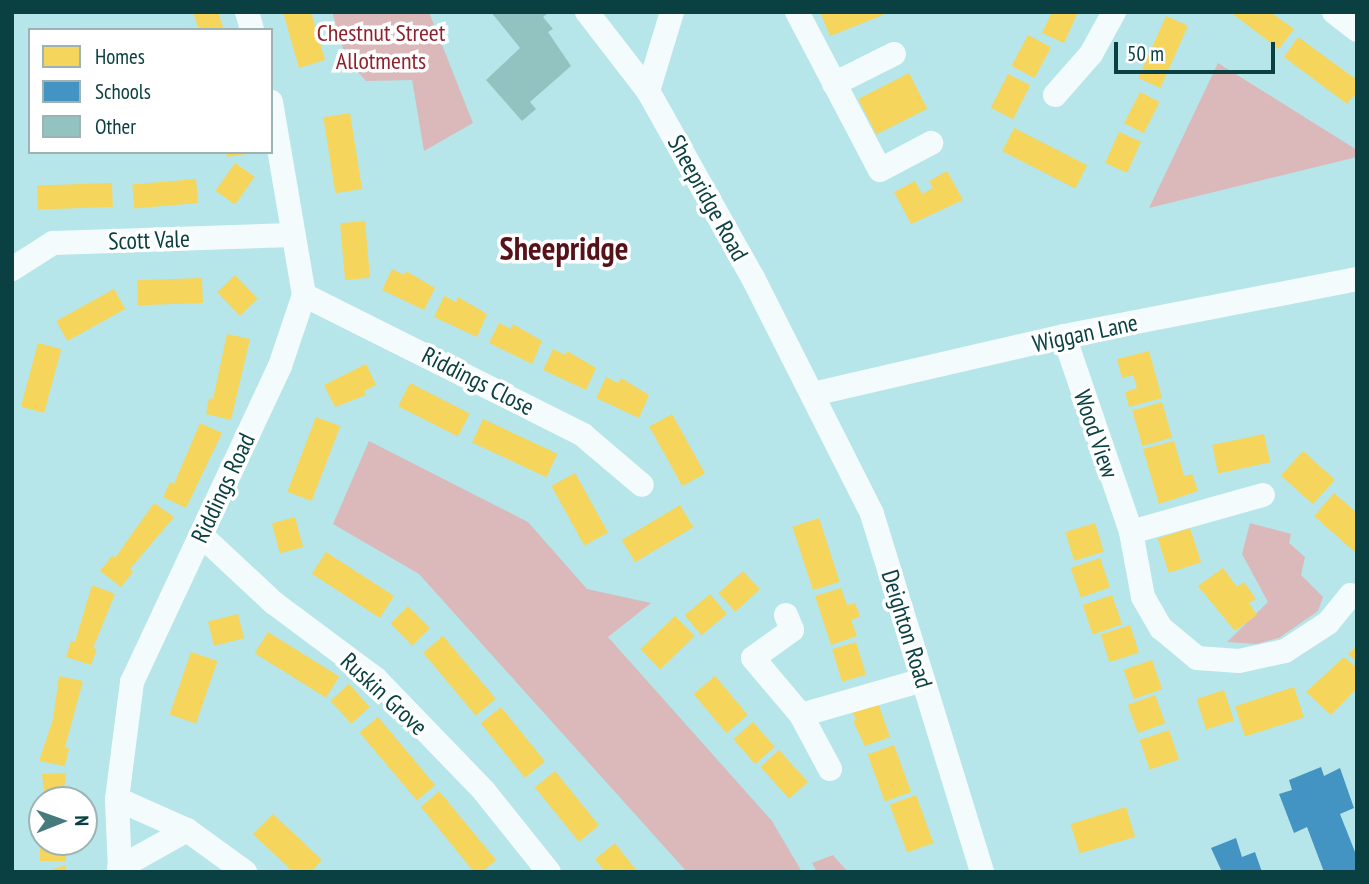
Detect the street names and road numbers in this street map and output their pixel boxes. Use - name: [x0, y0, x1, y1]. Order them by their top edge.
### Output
- street label: Sheepridge Road: [662, 130, 754, 266]
- street label: Scott Vale: [107, 224, 191, 256]
- street label: Wiggan Lane: [1030, 308, 1140, 358]
- street label: Riddings Close: [417, 341, 539, 421]
- street label: Wood View: [1067, 386, 1125, 482]
- street label: Riddings Road: [185, 429, 261, 547]
- street label: Deighton Road: [875, 566, 939, 692]
- street label: Ruskin Grove: [335, 647, 433, 741]

